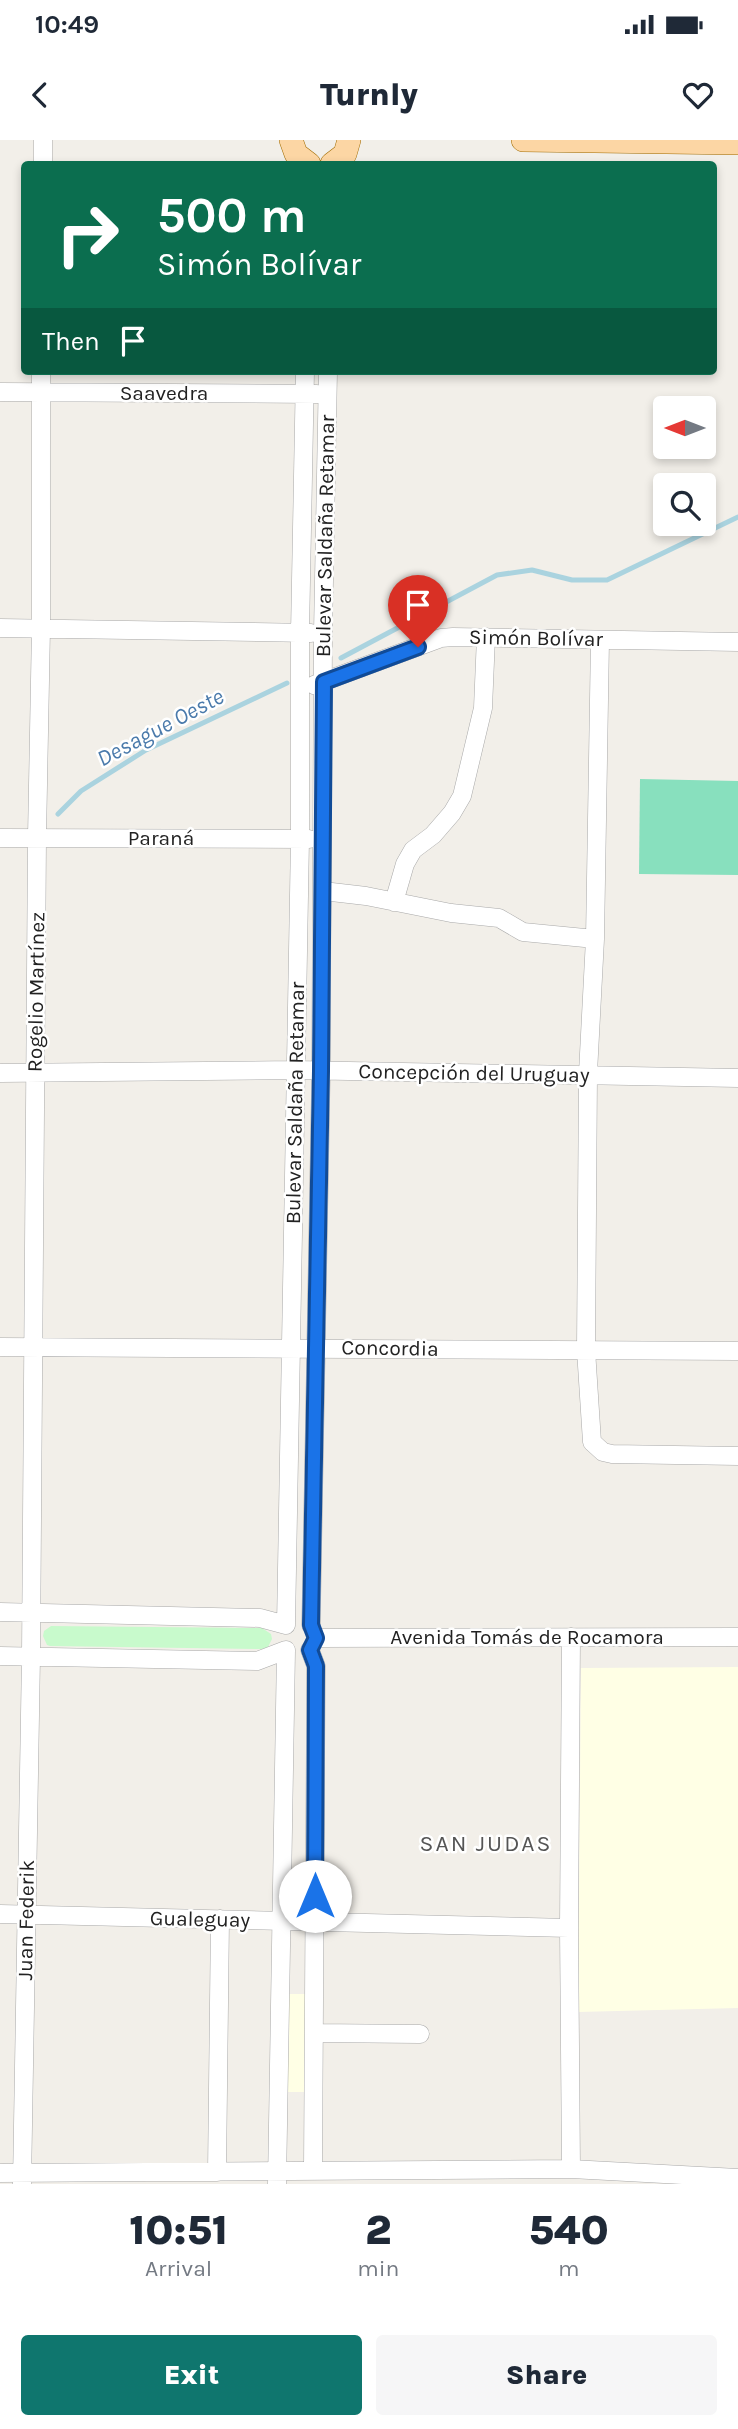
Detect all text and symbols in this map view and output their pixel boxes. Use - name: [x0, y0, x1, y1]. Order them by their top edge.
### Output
- text: 10:49: [35, 9, 99, 40]
- icon: back: [21, 76, 59, 114]
- text: Turnly: [320, 76, 418, 113]
- icon: heart: [679, 76, 717, 114]
- text: 500 m: [157, 187, 306, 244]
- icon: right: [42, 189, 133, 280]
- text: Simón Bolívar: [157, 246, 361, 283]
- icon: arrive: [114, 322, 152, 360]
- text: Then: [42, 326, 100, 357]
- street label: Saavedra: [120, 381, 208, 405]
- north arrow: [653, 396, 716, 458]
- map controls: [653, 396, 716, 536]
- street label: Bulevar Saldaña Retamar: [311, 414, 339, 657]
- button: search: [653, 473, 716, 536]
- pin: [388, 575, 448, 647]
- icon: arrive: [399, 586, 437, 624]
- street label: Simón Bolívar: [469, 625, 604, 651]
- water label: Desague Oeste: [92, 683, 229, 772]
- street label: Paraná: [128, 826, 194, 850]
- street label: Rogelio Martínez: [23, 912, 49, 1072]
- street label: Bulevar Saldaña Retamar: [281, 981, 309, 1224]
- street label: Concepción del Uruguay: [358, 1059, 590, 1087]
- street label: Concordia: [341, 1335, 439, 1361]
- street label: Avenida Tomás de Rocamora: [390, 1625, 664, 1649]
- district label: SAN JUDAS: [420, 1830, 552, 1857]
- street label: Juan Federik: [13, 1859, 39, 1980]
- position arrow: [278, 1859, 352, 1933]
- street label: Gualeguay: [150, 1906, 251, 1932]
- text: 10:51: [129, 2205, 228, 2255]
- text: 2: [365, 2205, 392, 2255]
- text: 540: [529, 2205, 609, 2255]
- text: Arrival: [145, 2255, 212, 2282]
- text: min: [357, 2255, 399, 2282]
- text: m: [558, 2255, 579, 2282]
- button: Exit: [21, 2335, 362, 2415]
- button: Share: [376, 2335, 717, 2415]

